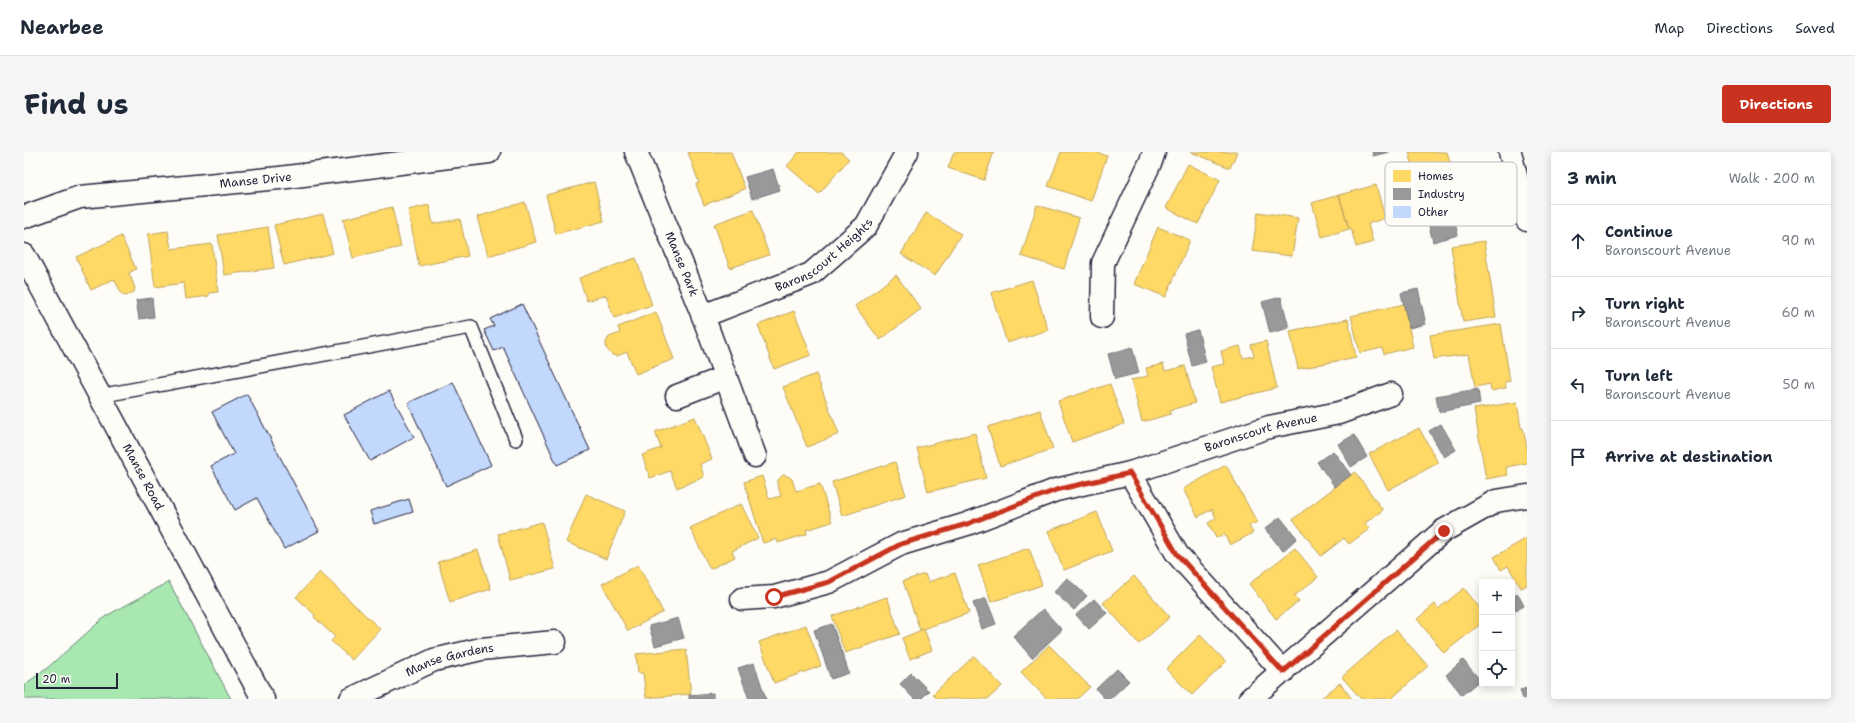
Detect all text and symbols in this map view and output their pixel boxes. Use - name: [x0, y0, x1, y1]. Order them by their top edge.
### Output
- text: Nearbee: [20, 15, 104, 40]
- text: Map: [1655, 19, 1685, 37]
- text: Directions: [1707, 19, 1773, 37]
- text: Saved: [1795, 19, 1835, 37]
- text: Find us: [24, 85, 129, 123]
- button: Directions: [1722, 85, 1831, 123]
- legend: [1385, 162, 1517, 226]
- text: 3 min: [1567, 167, 1617, 189]
- street label: Manse Drive: [219, 168, 293, 192]
- text: Homes: [1418, 169, 1454, 184]
- text: Walk · 200 m: [1729, 170, 1815, 187]
- text: Industry: [1418, 187, 1465, 202]
- text: Other: [1418, 205, 1449, 220]
- street label: Baronscourt Heights: [773, 216, 877, 295]
- text: Continue: [1605, 222, 1673, 242]
- street label: Manse Park: [661, 229, 702, 299]
- icon: ahead: [1567, 230, 1589, 252]
- text: 90 m: [1781, 232, 1815, 249]
- text: Baronscourt Avenue: [1605, 242, 1731, 259]
- text: Turn right: [1605, 294, 1685, 314]
- icon: right: [1567, 302, 1589, 324]
- text: 60 m: [1782, 304, 1815, 321]
- text: Baronscourt Avenue: [1605, 314, 1731, 331]
- text: Turn left: [1605, 366, 1673, 386]
- icon: left: [1567, 374, 1589, 396]
- text: 50 m: [1782, 376, 1815, 393]
- text: Baronscourt Avenue: [1605, 386, 1731, 403]
- street label: Baronscourt Avenue: [1203, 409, 1319, 456]
- street label: Manse Road: [119, 441, 168, 513]
- icon: arrive: [1567, 446, 1589, 468]
- text: Arrive at destination: [1605, 447, 1773, 467]
- route end: [1435, 522, 1453, 540]
- map controls: [1479, 579, 1515, 687]
- button: +: [1479, 579, 1515, 615]
- route start: [765, 588, 783, 606]
- button: −: [1479, 615, 1515, 651]
- street label: Manse Gardens: [403, 640, 495, 680]
- button: locate: [1479, 651, 1515, 687]
- scale bar: [36, 671, 118, 690]
- text: 20 m: [42, 672, 70, 687]

